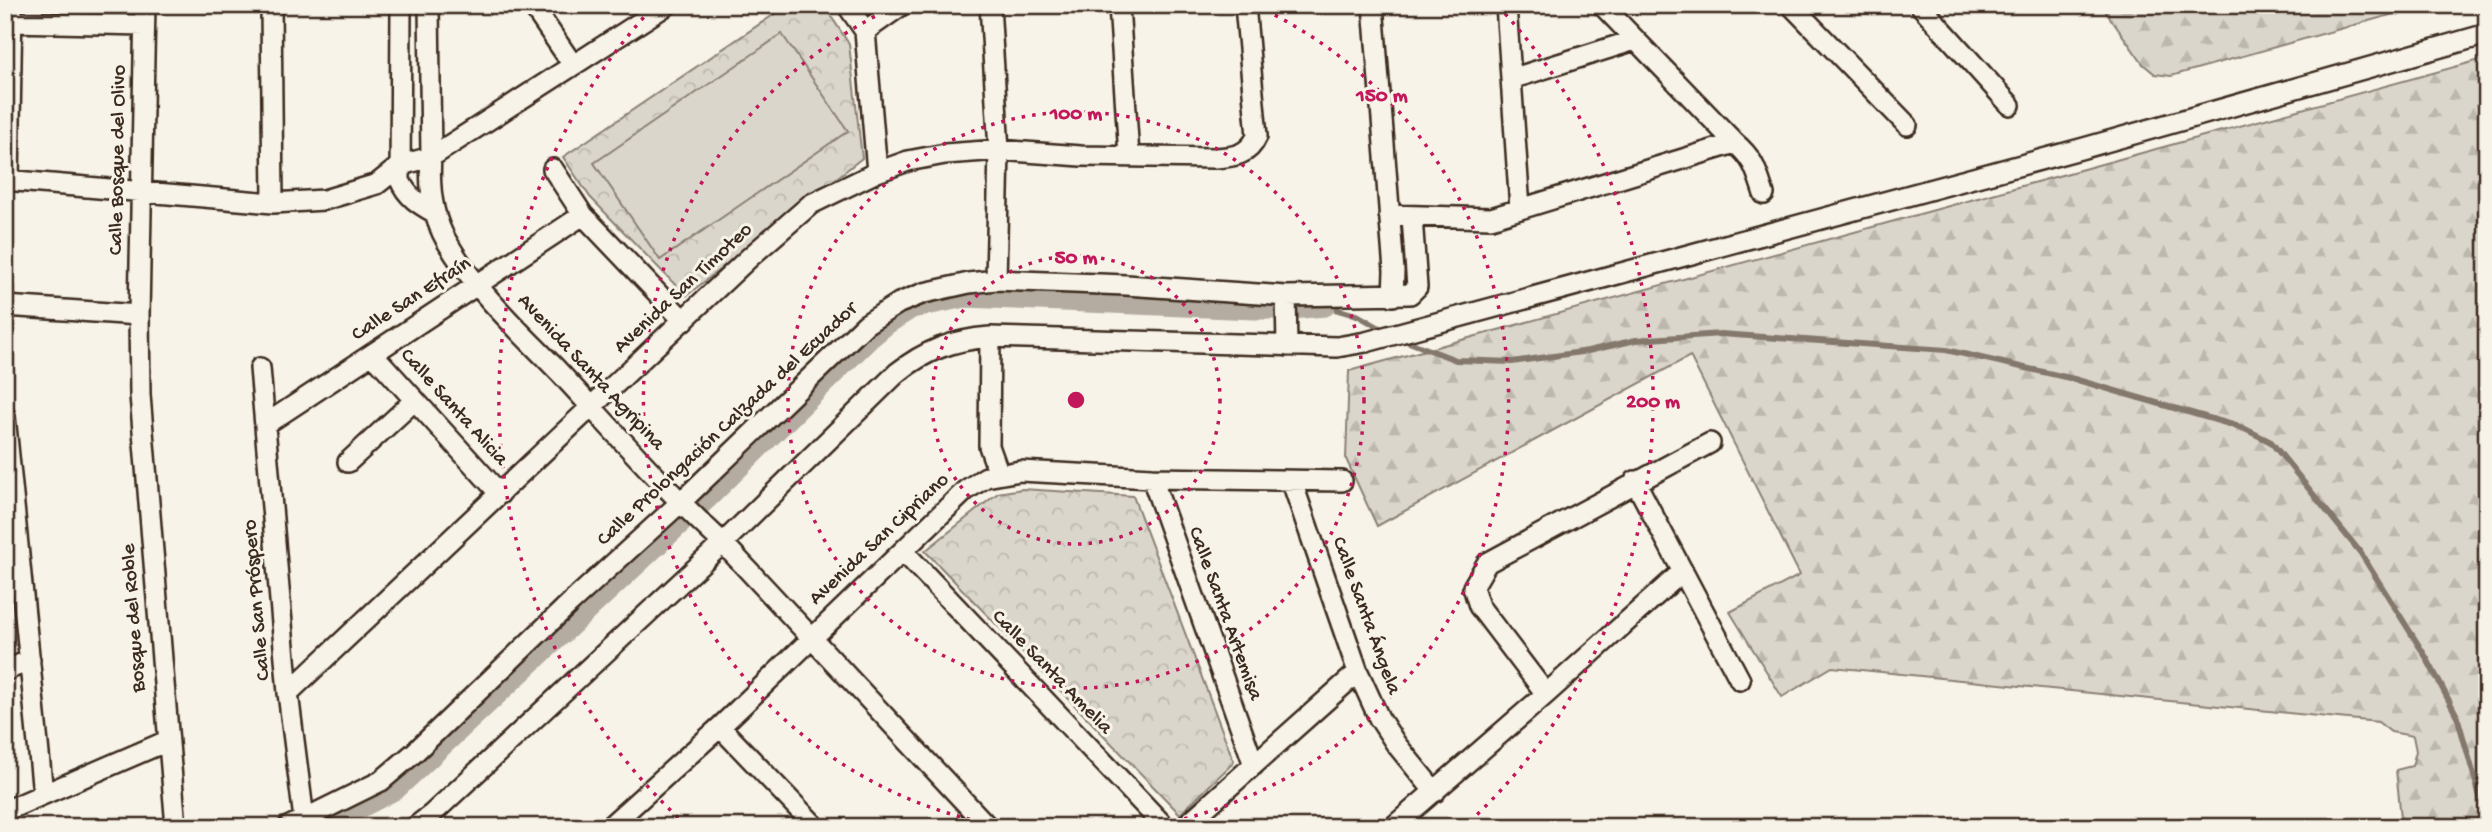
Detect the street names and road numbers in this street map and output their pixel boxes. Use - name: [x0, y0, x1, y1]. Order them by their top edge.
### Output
- street label: Calle Bosque del Olivo: [105, 64, 133, 255]
- street label: Avenida San Timoteo: [609, 218, 759, 360]
- street label: Calle San Efraín: [347, 252, 477, 348]
- street label: Avenida Santa Agripina: [511, 289, 670, 458]
- street label: Calle Prolongación Calzada del Ecuador: [592, 296, 865, 553]
- street label: Calle Santa Alicia: [394, 344, 513, 473]
- street label: Avenida San Cipriano: [805, 468, 956, 612]
- street label: Calle San Próspero: [238, 518, 277, 682]
- street label: Calle Santa Artemisa: [1181, 524, 1267, 705]
- street label: Calle Santa Ángela: [1325, 533, 1407, 700]
- street label: Bosque del Roble: [117, 542, 153, 694]
- street label: Calle Santa Amelia: [985, 605, 1118, 742]

